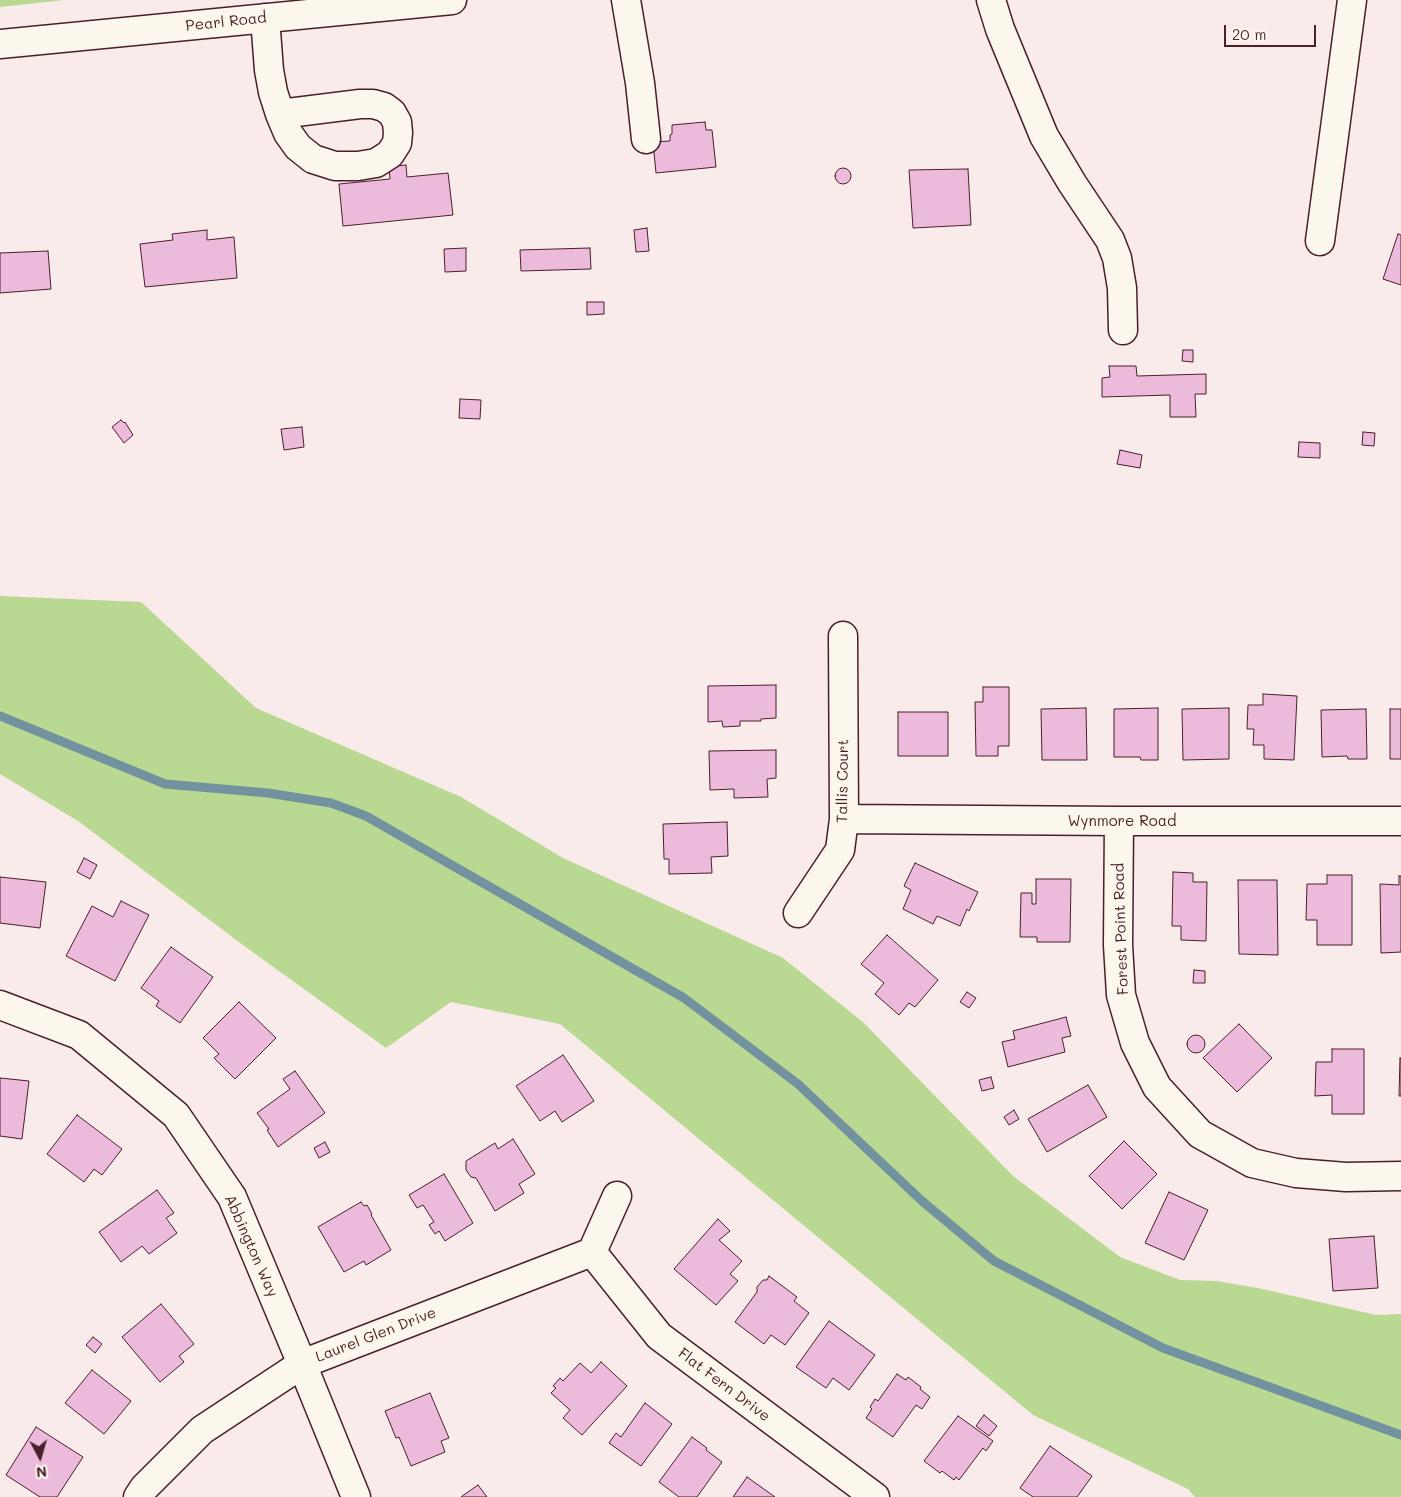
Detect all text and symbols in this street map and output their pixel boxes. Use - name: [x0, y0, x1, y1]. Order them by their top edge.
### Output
- street label: Pearl Road: [185, 9, 267, 35]
- scale bar: [1226, 15, 1318, 47]
- text: 20 m: [1232, 24, 1266, 44]
- street label: Tallis Court: [833, 739, 853, 823]
- street label: Wynmore Road: [1067, 812, 1177, 830]
- street label: Forest Point Road: [1110, 862, 1132, 996]
- street label: Abbington Way: [220, 1192, 282, 1300]
- street label: Laurel Glen Drive: [313, 1304, 439, 1366]
- street label: Flat Fern Drive: [674, 1344, 774, 1426]
- north arrow: [15, 1432, 65, 1482]
- text: N: [35, 1462, 48, 1482]

